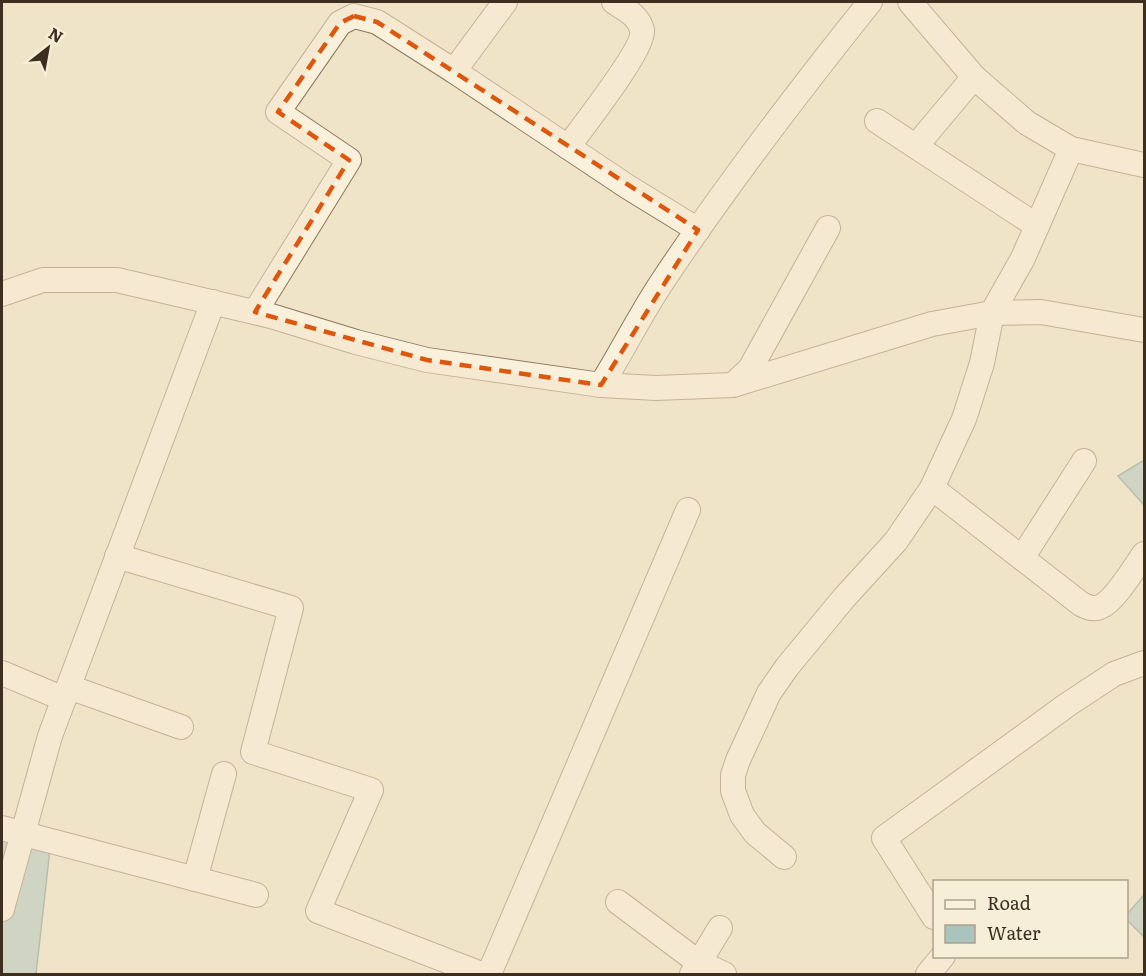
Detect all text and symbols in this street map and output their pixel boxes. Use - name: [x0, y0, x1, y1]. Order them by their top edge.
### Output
- north arrow: [18, 18, 78, 78]
- text: N: [44, 21, 68, 48]
- legend: [933, 880, 1128, 958]
- text: Road: [987, 889, 1031, 916]
- text: Water: [987, 919, 1041, 946]

